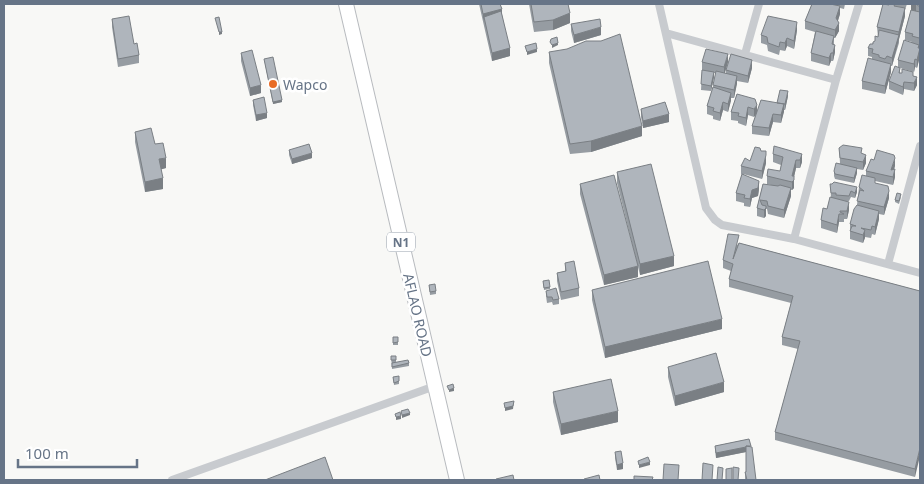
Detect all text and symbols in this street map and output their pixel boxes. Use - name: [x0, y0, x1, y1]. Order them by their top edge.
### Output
- place label: Wapco: [283, 75, 327, 94]
- marker: Wapco: [267, 78, 279, 90]
- road number: N1: [387, 232, 415, 252]
- street label: AFLAO ROAD: [399, 271, 437, 359]
- scale bar: [18, 436, 136, 468]
- text: 100 m: [25, 443, 69, 463]

